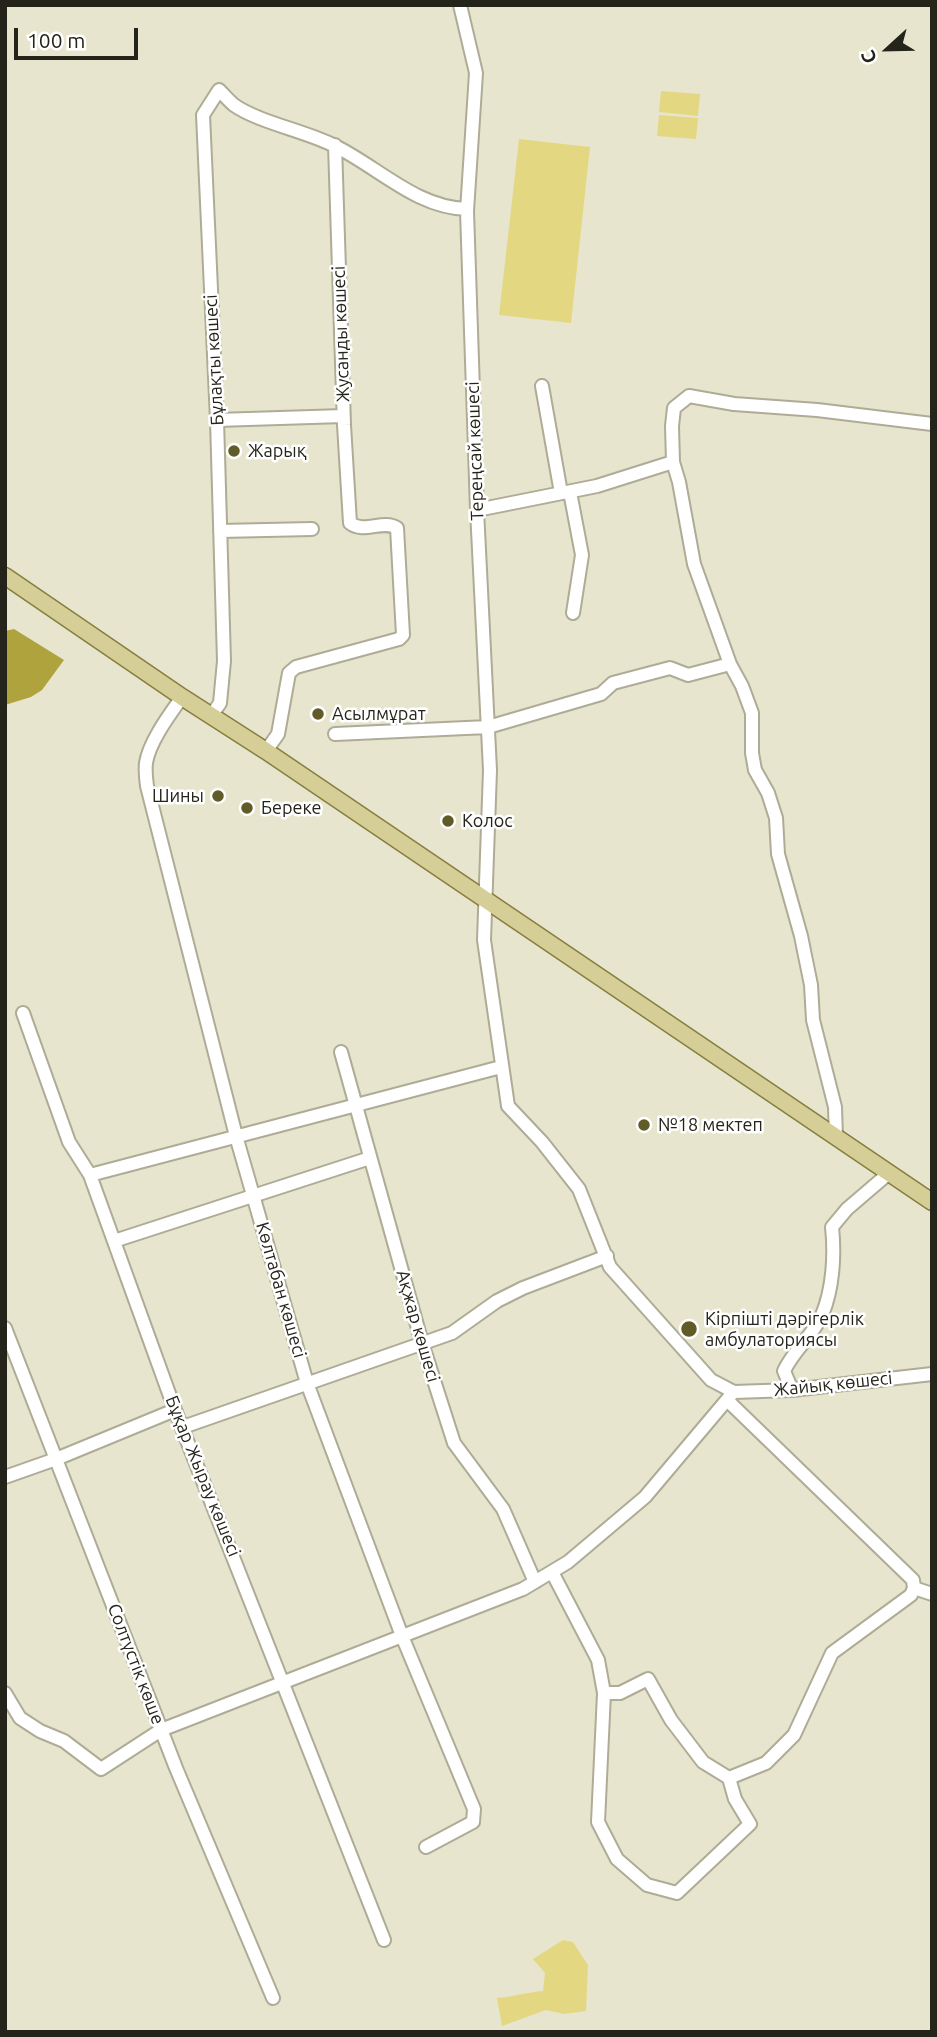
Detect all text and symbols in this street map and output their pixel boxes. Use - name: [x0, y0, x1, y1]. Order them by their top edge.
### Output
- scale bar: [18, 14, 142, 58]
- north arrow: [853, 14, 923, 84]
- text: 100 m: [27, 28, 85, 52]
- text: С: [856, 47, 881, 67]
- street label: Жусанды көшесі: [328, 265, 354, 403]
- street label: Бұлақты көшесі: [200, 294, 228, 426]
- street label: Тереңсай көшесі: [462, 381, 488, 521]
- place label: Жарық: [248, 440, 306, 462]
- marker: Жарық: [226, 443, 242, 459]
- place label: Асылмұрат: [332, 703, 426, 725]
- marker: Асылмұрат: [310, 706, 326, 722]
- place label: Шины: [152, 785, 204, 807]
- marker: Шины: [210, 788, 226, 804]
- place label: Береке: [261, 797, 321, 819]
- marker: Береке: [239, 800, 255, 816]
- place label: Колос: [462, 810, 513, 832]
- marker: Колос: [440, 813, 456, 829]
- place label: №18 мектеп: [658, 1114, 763, 1136]
- marker: №18 мектеп: [636, 1117, 652, 1133]
- street label: Көлтабан көшесі: [251, 1220, 311, 1360]
- street label: Ақжар көшесі: [392, 1267, 444, 1385]
- place label: Кірпішті дәрігерлік амбулаториясы: [705, 1308, 864, 1350]
- marker: Кірпішті дәрігерлік амбулаториясы: [679, 1319, 699, 1339]
- street label: Жайық көшесі: [773, 1367, 893, 1401]
- street label: Бұқар Жырау көшесі: [161, 1392, 245, 1560]
- street label: Солтүстік көше: [103, 1601, 169, 1727]

